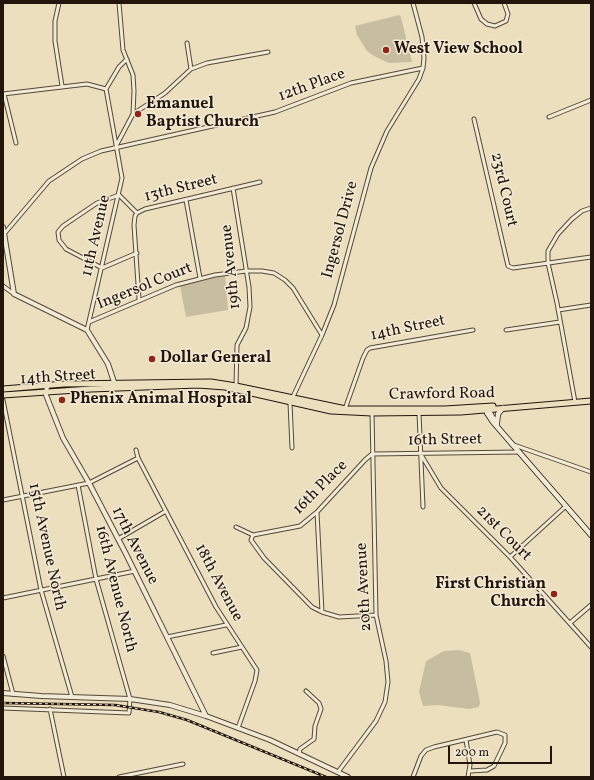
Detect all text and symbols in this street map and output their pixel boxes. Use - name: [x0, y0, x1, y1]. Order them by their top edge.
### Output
- place label: West View School: [394, 40, 523, 60]
- marker: West View School: [381, 45, 391, 55]
- street label: 12th Place: [276, 65, 348, 107]
- place label: Emanuel Baptist Church: [146, 95, 259, 133]
- marker: Emanuel Baptist Church: [133, 109, 143, 119]
- street label: 23rd Court: [485, 151, 521, 229]
- street label: 13th Street: [142, 171, 220, 207]
- street label: Ingersol Drive: [319, 179, 363, 281]
- street label: 11th Avenue: [78, 193, 116, 279]
- street label: 19th Avenue: [218, 224, 246, 310]
- street label: Ingersol Court: [95, 259, 195, 315]
- street label: 14th Street: [369, 312, 447, 346]
- place label: Dollar General: [160, 349, 271, 369]
- marker: Dollar General: [147, 354, 157, 364]
- street label: 14th Street: [19, 366, 97, 390]
- street label: Crawford Road: [389, 384, 495, 406]
- place label: Phenix Animal Hospital: [70, 390, 252, 410]
- marker: Phenix Animal Hospital: [57, 395, 67, 405]
- street label: 16th Street: [408, 431, 482, 451]
- street label: 16th Place: [290, 457, 352, 519]
- street label: 15th Avenue North: [23, 481, 69, 613]
- street label: 21st Court: [471, 502, 535, 566]
- street label: 17th Avenue: [106, 504, 162, 588]
- street label: 16th Avenue North: [90, 523, 140, 655]
- street label: 18th Avenue: [190, 541, 246, 625]
- street label: 20th Avenue: [353, 542, 377, 632]
- place label: First Christian Church: [435, 575, 546, 613]
- marker: First Christian Church: [549, 589, 559, 599]
- scale bar: [450, 738, 554, 764]
- text: 200 m: [455, 745, 489, 761]

